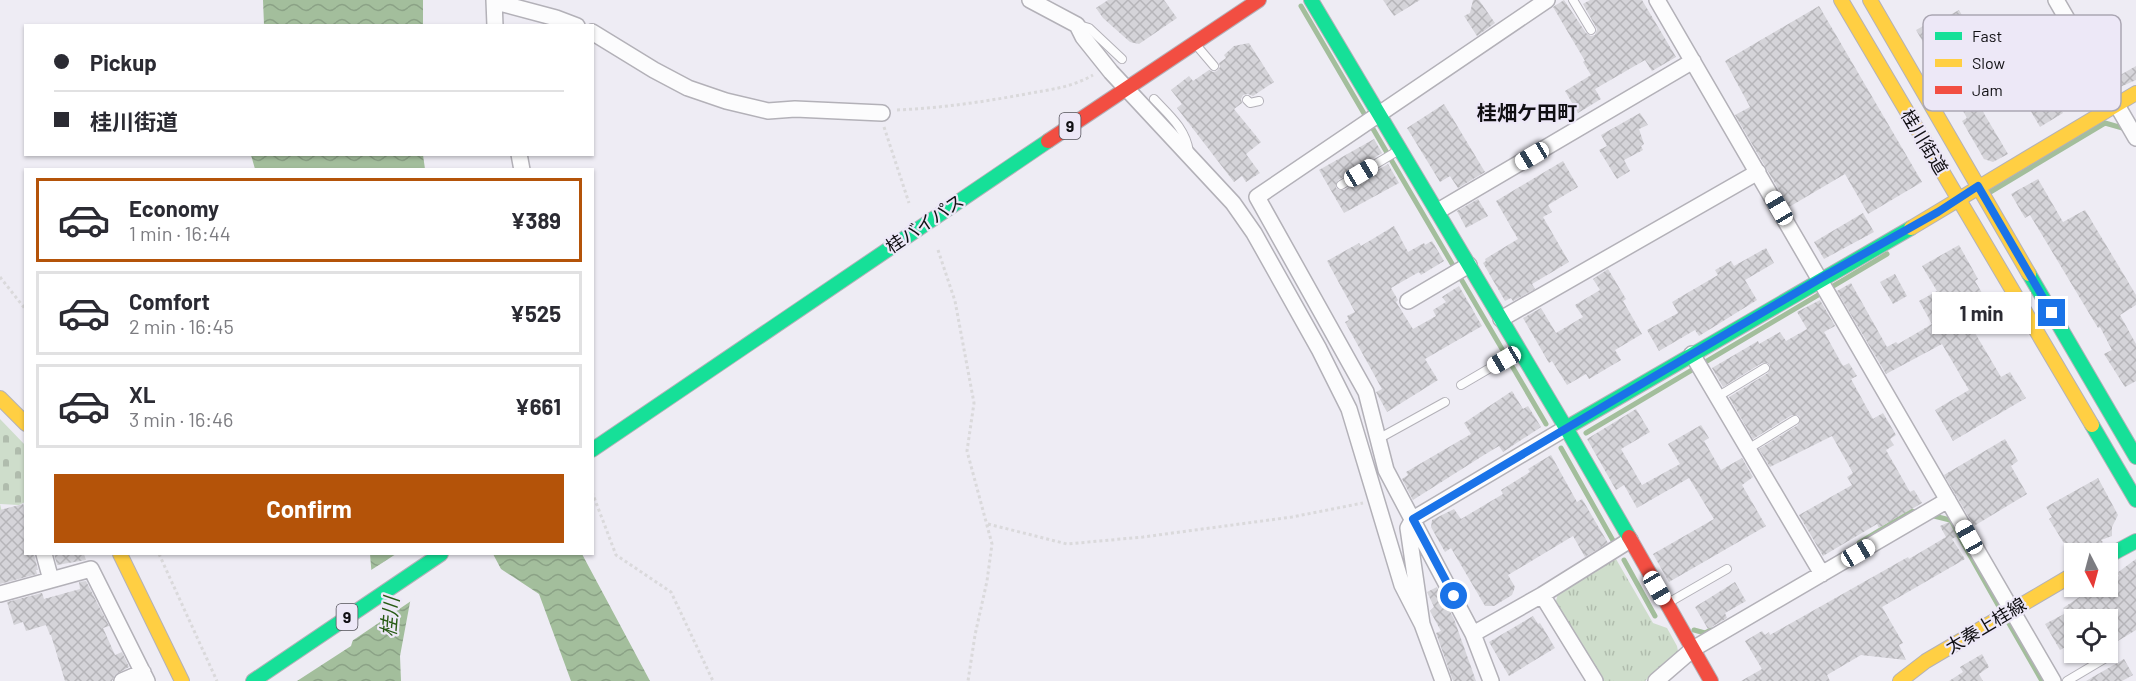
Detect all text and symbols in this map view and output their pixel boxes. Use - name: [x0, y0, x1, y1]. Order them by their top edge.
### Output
- legend: [1923, 15, 2121, 111]
- text: Fast: [1972, 26, 2002, 45]
- text: Pickup: [90, 49, 157, 75]
- text: Slow: [1972, 53, 2005, 72]
- text: Jam: [1972, 80, 2003, 99]
- district label: 桂畑ケ田町: [1477, 100, 1577, 124]
- street label: 桂川街道: [1897, 105, 1953, 178]
- text: 桂川街道: [90, 108, 178, 134]
- road number: 9: [1060, 113, 1080, 139]
- car: [1512, 139, 1552, 173]
- car: [1341, 156, 1381, 190]
- car: [1762, 188, 1796, 228]
- street label: 桂バイパス: [881, 189, 968, 257]
- icon: car: [57, 193, 111, 247]
- text: Economy: [129, 195, 219, 221]
- text: ¥389: [510, 207, 561, 233]
- text: 1 min · 16:44: [129, 221, 231, 245]
- icon: car: [57, 286, 111, 340]
- text: Comfort: [129, 288, 210, 314]
- callout: 1 min: [1932, 292, 2031, 334]
- route end: [2038, 299, 2065, 326]
- text: ¥525: [510, 300, 561, 326]
- text: 1 min: [1960, 301, 2003, 325]
- text: 2 min · 16:45: [129, 314, 234, 338]
- car: [1484, 343, 1524, 377]
- icon: car: [57, 379, 111, 433]
- text: XL: [129, 381, 155, 407]
- text: ¥661: [515, 393, 561, 419]
- text: 3 min · 16:46: [129, 407, 233, 431]
- button: Confirm: [54, 474, 564, 543]
- car: [1952, 517, 1986, 557]
- car: [1838, 536, 1878, 570]
- north arrow: [2064, 543, 2118, 597]
- map controls: [2064, 543, 2118, 663]
- car: [1640, 568, 1674, 608]
- route start: [1440, 582, 1467, 609]
- street label: 太秦上桂線: [1941, 593, 2030, 658]
- water label: 桂川: [375, 594, 403, 638]
- road number: 9: [336, 604, 358, 630]
- button: locate: [2064, 609, 2118, 663]

